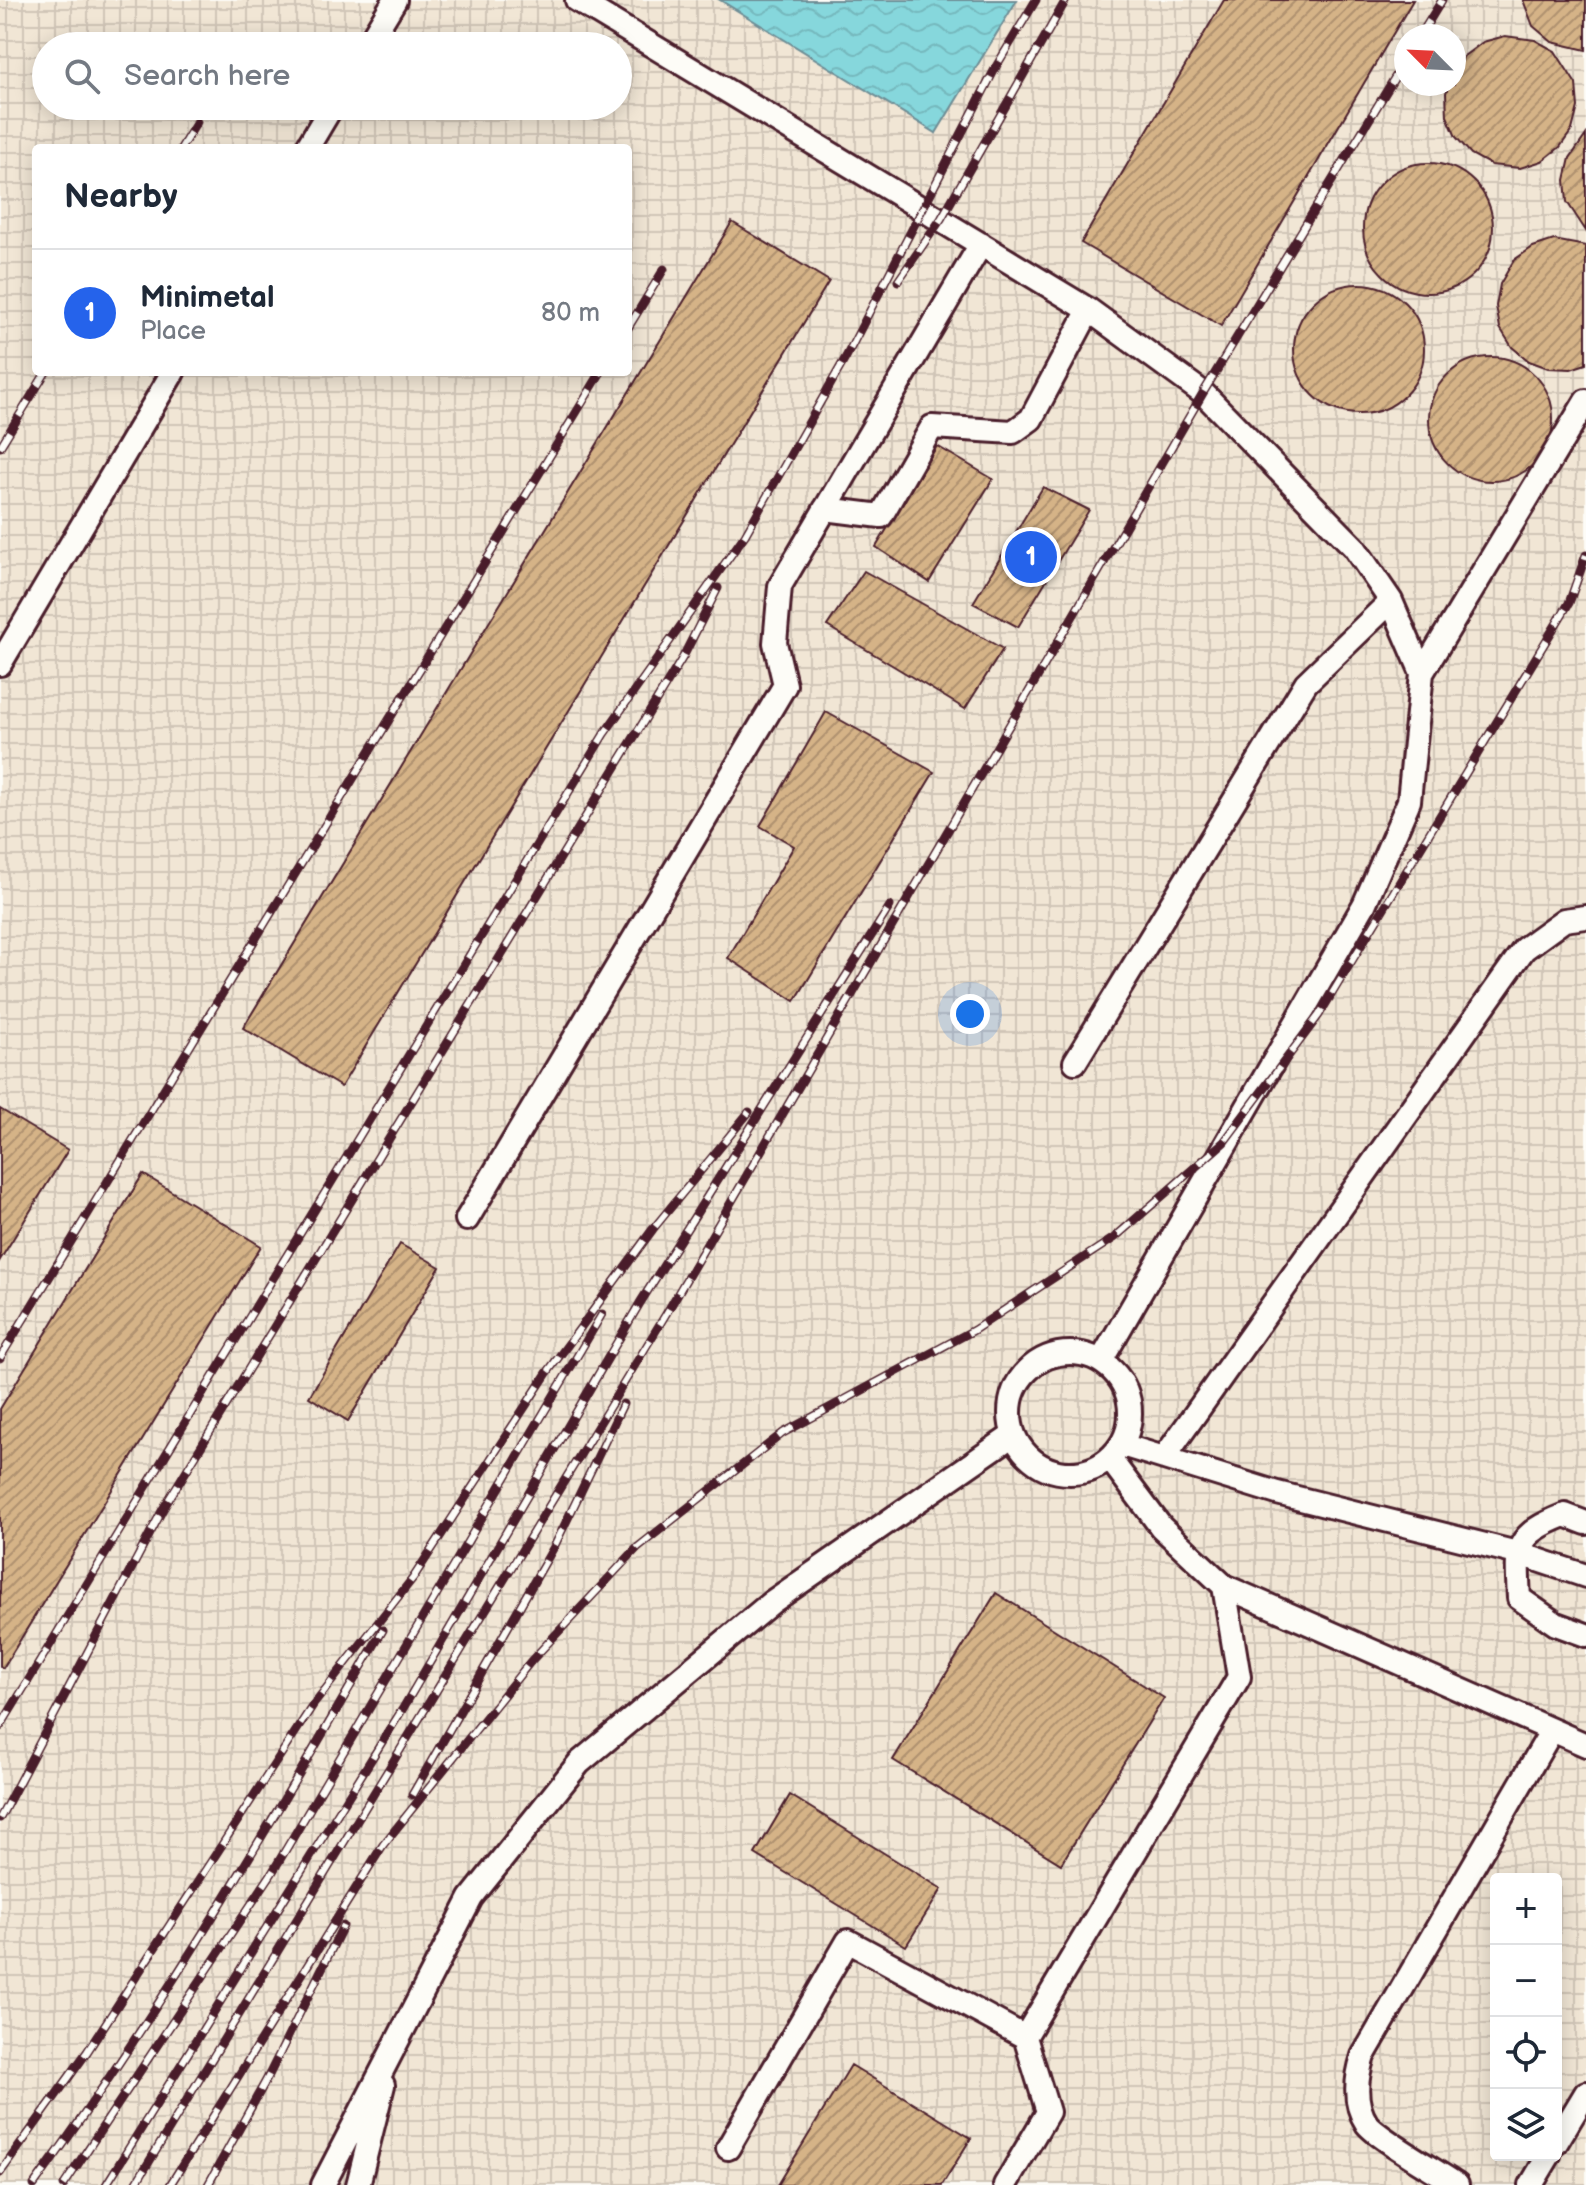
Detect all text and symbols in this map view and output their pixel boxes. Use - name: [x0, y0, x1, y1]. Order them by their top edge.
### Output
- north arrow: [1394, 24, 1466, 96]
- search box: [32, 32, 632, 120]
- icon: search: [60, 54, 104, 98]
- text: Search here: [124, 58, 290, 94]
- text: Nearby: [64, 176, 178, 217]
- text: Minimetal: [140, 280, 274, 316]
- text: 1: [85, 298, 95, 329]
- text: 80 m: [541, 298, 600, 329]
- text: Place: [140, 316, 206, 347]
- pin: 1: [1005, 527, 1057, 587]
- your location: [950, 994, 990, 1034]
- map controls: [1490, 1873, 1562, 2161]
- button: +: [1490, 1873, 1562, 1945]
- button: −: [1490, 1945, 1562, 2017]
- button: locate: [1490, 2017, 1562, 2089]
- button: layers: [1490, 2089, 1562, 2161]

